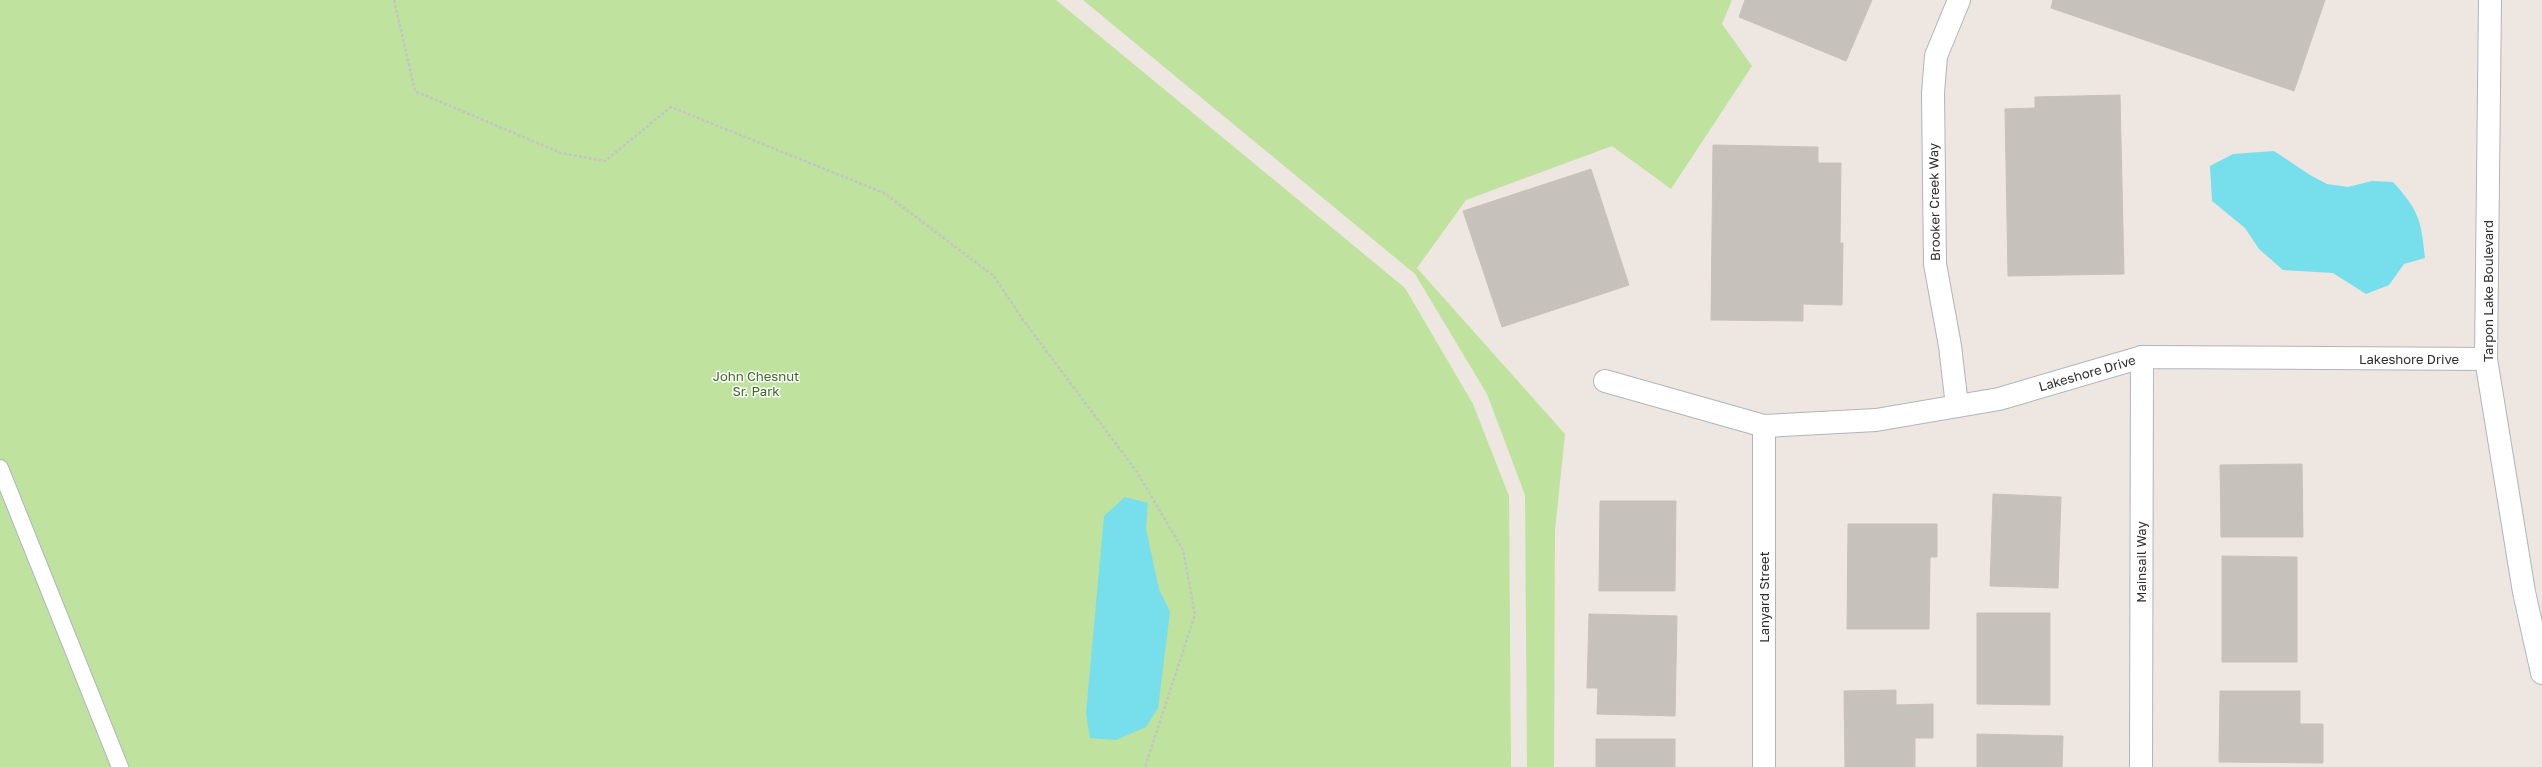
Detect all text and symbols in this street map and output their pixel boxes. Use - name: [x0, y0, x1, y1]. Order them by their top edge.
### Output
- street label: Brooker Creek Way: [1925, 142, 1943, 261]
- street label: Tarpon Lake Boulevard: [2480, 220, 2496, 362]
- street label: Lakeshore Drive: [2359, 351, 2459, 367]
- street label: Lakeshore Drive: [2037, 352, 2137, 394]
- park label: John Chesnut Sr. Park: [713, 368, 799, 399]
- street label: Mainsail Way: [2133, 521, 2149, 603]
- street label: Lanyard Street: [1756, 551, 1772, 643]

